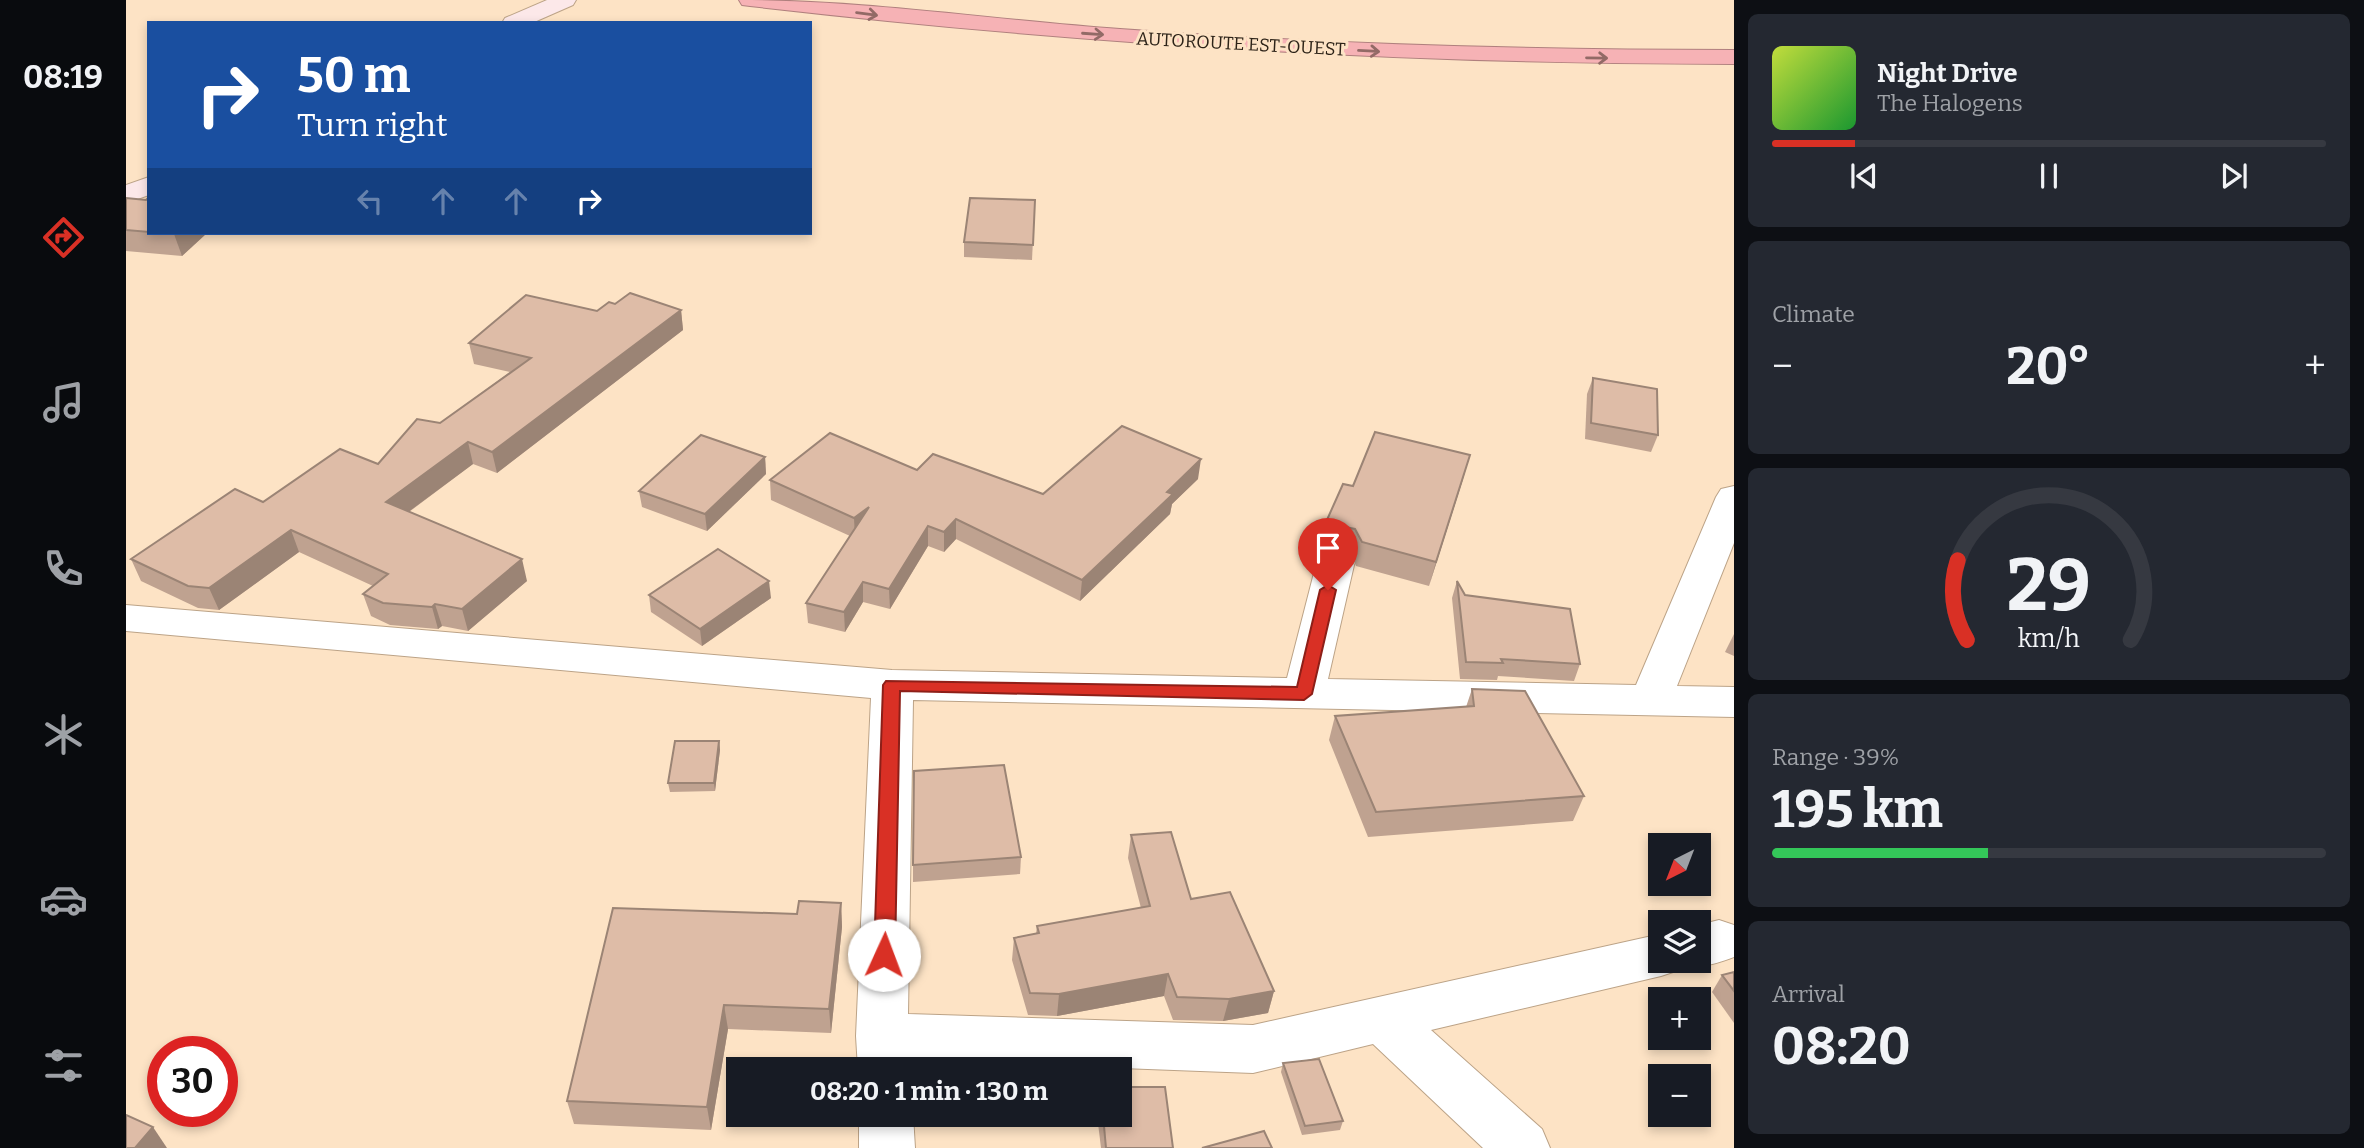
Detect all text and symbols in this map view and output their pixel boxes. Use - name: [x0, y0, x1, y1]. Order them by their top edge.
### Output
- one-way arrow: [855, 7, 878, 20]
- one-way arrow: [1082, 28, 1104, 41]
- street label: AUTOROUTE EST-OUEST: [1136, 28, 1347, 60]
- one-way arrow: [1358, 45, 1380, 58]
- text: 50 m: [297, 46, 410, 105]
- icon: right: [182, 49, 273, 140]
- one-way arrow: [1585, 51, 1608, 65]
- text: 08:19: [23, 58, 103, 96]
- text: Night Drive: [1877, 58, 2018, 89]
- text: The Halogens: [1877, 89, 2023, 117]
- text: Turn right: [297, 106, 448, 144]
- icon: previous: [1845, 157, 1883, 195]
- icon: pause: [2030, 157, 2068, 195]
- icon: next: [2215, 157, 2253, 195]
- icon: left: [351, 182, 389, 220]
- icon: ahead: [424, 182, 462, 220]
- icon: ahead: [497, 182, 535, 220]
- icon: right: [570, 182, 608, 220]
- icon: directions: [39, 213, 88, 262]
- text: Climate: [1772, 300, 1855, 328]
- text: 20°: [2006, 335, 2091, 398]
- text: −: [1772, 343, 1793, 389]
- text: +: [2304, 343, 2326, 389]
- icon: music: [39, 378, 88, 427]
- pin: [1298, 518, 1358, 590]
- icon: arrive: [1309, 529, 1347, 567]
- text: 29: [2007, 542, 2091, 629]
- icon: phone: [39, 544, 88, 593]
- text: km/h: [2018, 624, 2080, 654]
- icon: climate: [39, 710, 88, 759]
- text: Range · 39%: [1772, 743, 1899, 771]
- text: 195 km: [1772, 778, 1943, 841]
- north arrow: [1648, 833, 1712, 896]
- map controls: [1648, 833, 1711, 1127]
- icon: car: [39, 875, 88, 924]
- button: layers: [1648, 910, 1711, 973]
- position arrow: [847, 918, 921, 992]
- text: Arrival: [1772, 980, 1845, 1008]
- button: +: [1648, 987, 1711, 1050]
- text: 08:20: [1772, 1015, 1911, 1078]
- speed limit sign: 30: [147, 1036, 238, 1127]
- icon: filters: [39, 1041, 88, 1090]
- button: −: [1648, 1064, 1711, 1127]
- text: 08:20 · 1 min · 130 m: [810, 1076, 1048, 1107]

